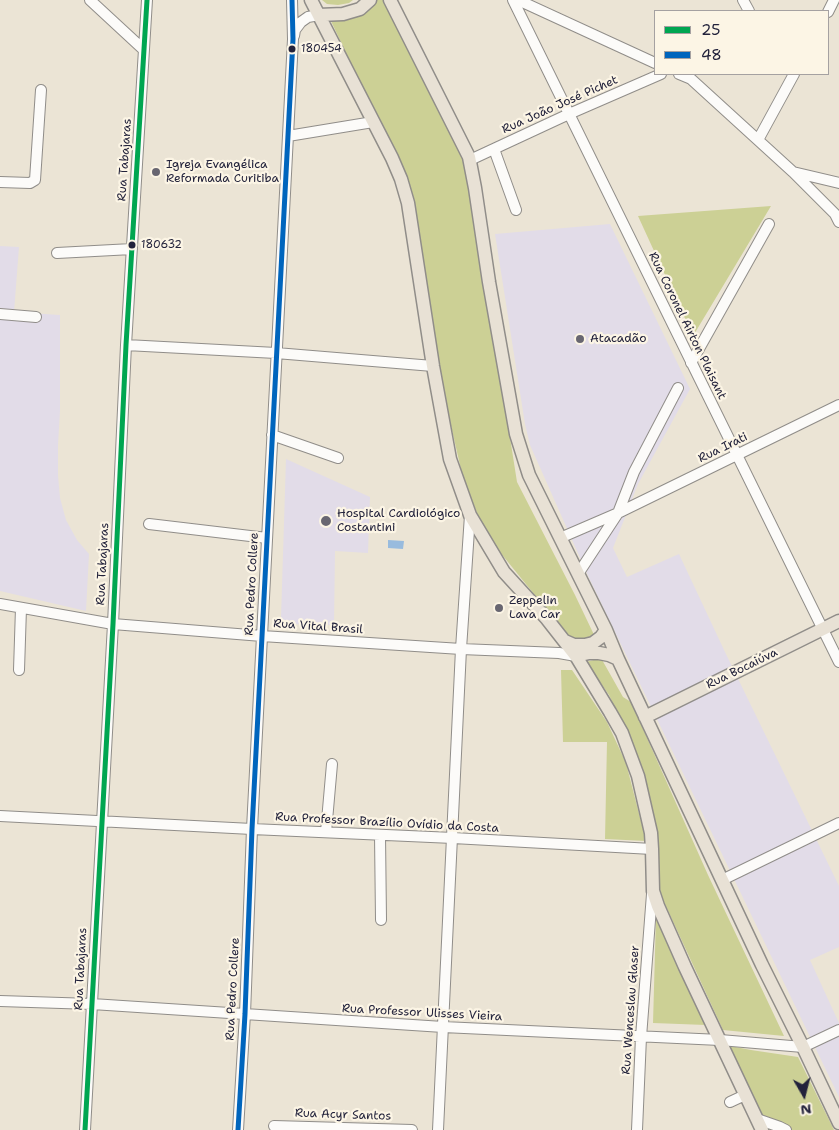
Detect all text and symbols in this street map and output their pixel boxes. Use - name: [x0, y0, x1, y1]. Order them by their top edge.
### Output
- legend: [654, 10, 829, 75]
- text: 25: [701, 20, 720, 40]
- place label: 180454: [301, 42, 342, 56]
- marker: 180454: [287, 44, 297, 54]
- text: 48: [701, 45, 722, 65]
- street label: Rua João José Pichet: [500, 73, 620, 137]
- street label: Rua Tabajaras: [115, 118, 135, 202]
- place label: Igreja Evangélica Reformada Curitiba: [166, 158, 279, 186]
- marker: Igreja Evangélica Reformada Curitiba: [150, 166, 162, 178]
- place label: 180632: [141, 238, 182, 252]
- marker: 180632: [127, 240, 137, 250]
- street label: Rua Coronel Airton Plaisant: [645, 250, 729, 402]
- place label: Atacadão: [590, 332, 646, 346]
- marker: Atacadão: [574, 333, 586, 345]
- street label: Rua Irati: [696, 430, 750, 466]
- place label: Hospital Cardiológico Costantini: [337, 507, 460, 535]
- marker: Hospital Cardiológico Costantini: [319, 514, 333, 528]
- street label: Rua Tabajaras: [94, 522, 112, 606]
- street label: Rua Pedro Collere: [242, 532, 262, 636]
- place label: Zeppelin Lava Car: [509, 594, 560, 622]
- marker: Zeppelin Lava Car: [493, 602, 505, 614]
- street label: Rua Vital Brasil: [273, 617, 363, 637]
- street label: Rua Bocaiúva: [704, 645, 780, 693]
- street label: Rua Professor Brazílio Ovídio da Costa: [275, 810, 499, 836]
- street label: Rua Tabajaras: [72, 927, 90, 1011]
- street label: Rua Pedro Collere: [223, 937, 243, 1041]
- street label: Rua Wenceslau Glaser: [619, 945, 643, 1075]
- street label: Rua Professor Ulisses Vieira: [341, 1002, 503, 1024]
- north arrow: [779, 1070, 829, 1120]
- text: N: [799, 1100, 813, 1120]
- street label: Rua Acyr Santos: [295, 1106, 391, 1124]

